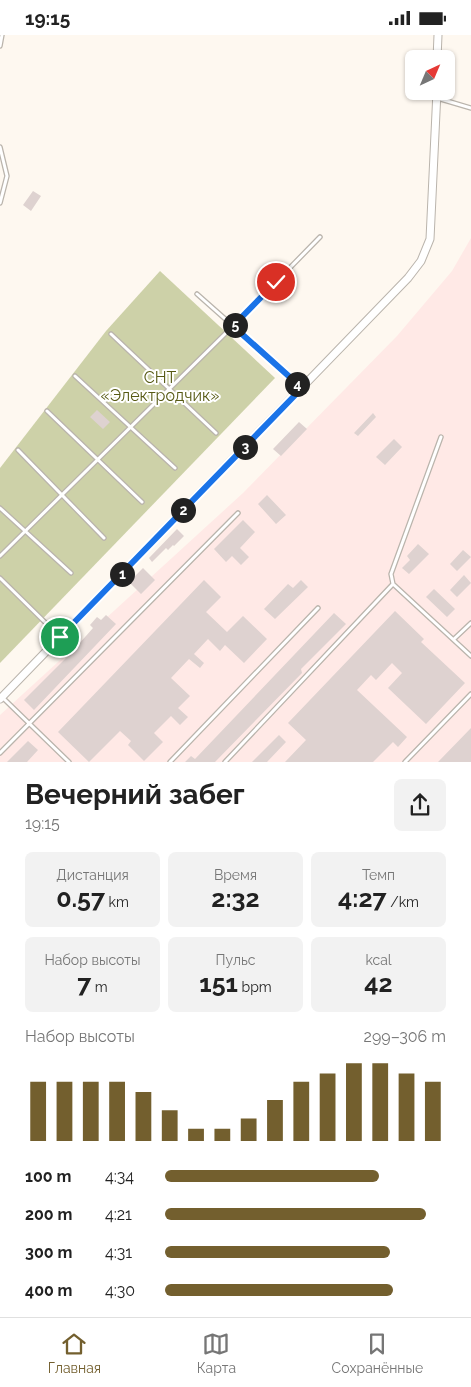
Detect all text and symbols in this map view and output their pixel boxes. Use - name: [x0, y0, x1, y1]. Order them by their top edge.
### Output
- text: 19:15: [25, 7, 70, 29]
- north arrow: [405, 50, 455, 100]
- map controls: [405, 50, 455, 100]
- pin: [255, 261, 297, 303]
- icon: check: [262, 268, 290, 296]
- pin: 5: [222, 313, 248, 337]
- text: 5: [232, 317, 239, 333]
- park label: СНТ «Электродчик»: [101, 368, 219, 405]
- pin: 4: [284, 371, 310, 397]
- text: 4: [294, 376, 302, 392]
- pin: 3: [232, 435, 258, 459]
- text: 3: [242, 439, 249, 455]
- pin: 2: [170, 497, 196, 523]
- text: 2: [180, 502, 187, 518]
- pin: 1: [110, 561, 134, 587]
- text: 1: [119, 566, 126, 582]
- pin: [39, 616, 81, 658]
- icon: arrive: [46, 623, 74, 651]
- text: Вечерний забег: [25, 778, 245, 811]
- button: share: [394, 779, 446, 831]
- text: 19:15: [25, 814, 60, 833]
- text: Дистанция: [56, 867, 129, 883]
- text: Время: [214, 867, 257, 883]
- text: Темп: [362, 867, 395, 883]
- text: 0.57: [56, 883, 105, 913]
- text: 2:32: [211, 883, 260, 913]
- text: 4:27: [338, 883, 387, 913]
- text: km: [105, 894, 129, 910]
- text: /km: [387, 894, 419, 910]
- text: Набор высоты: [44, 952, 141, 968]
- text: Пульс: [215, 952, 256, 968]
- text: kcal: [365, 952, 392, 968]
- text: 7: [77, 968, 91, 998]
- text: 151: [199, 968, 238, 998]
- text: 42: [364, 968, 393, 998]
- text: m: [91, 979, 108, 995]
- text: bpm: [238, 979, 272, 995]
- text: Набор высоты: [25, 1027, 135, 1046]
- text: 299–306 m: [364, 1027, 446, 1046]
- text: 100 m: [25, 1167, 71, 1186]
- text: 4:34: [105, 1167, 134, 1186]
- text: 200 m: [25, 1205, 72, 1224]
- text: 4:21: [105, 1205, 132, 1224]
- text: 300 m: [25, 1243, 72, 1262]
- text: 4:31: [105, 1243, 132, 1262]
- text: 400 m: [25, 1281, 73, 1300]
- text: 4:30: [105, 1281, 135, 1300]
- tab: Главная: [48, 1330, 101, 1376]
- tab: Карта: [197, 1330, 236, 1376]
- tab: Сохранённые: [332, 1330, 423, 1376]

